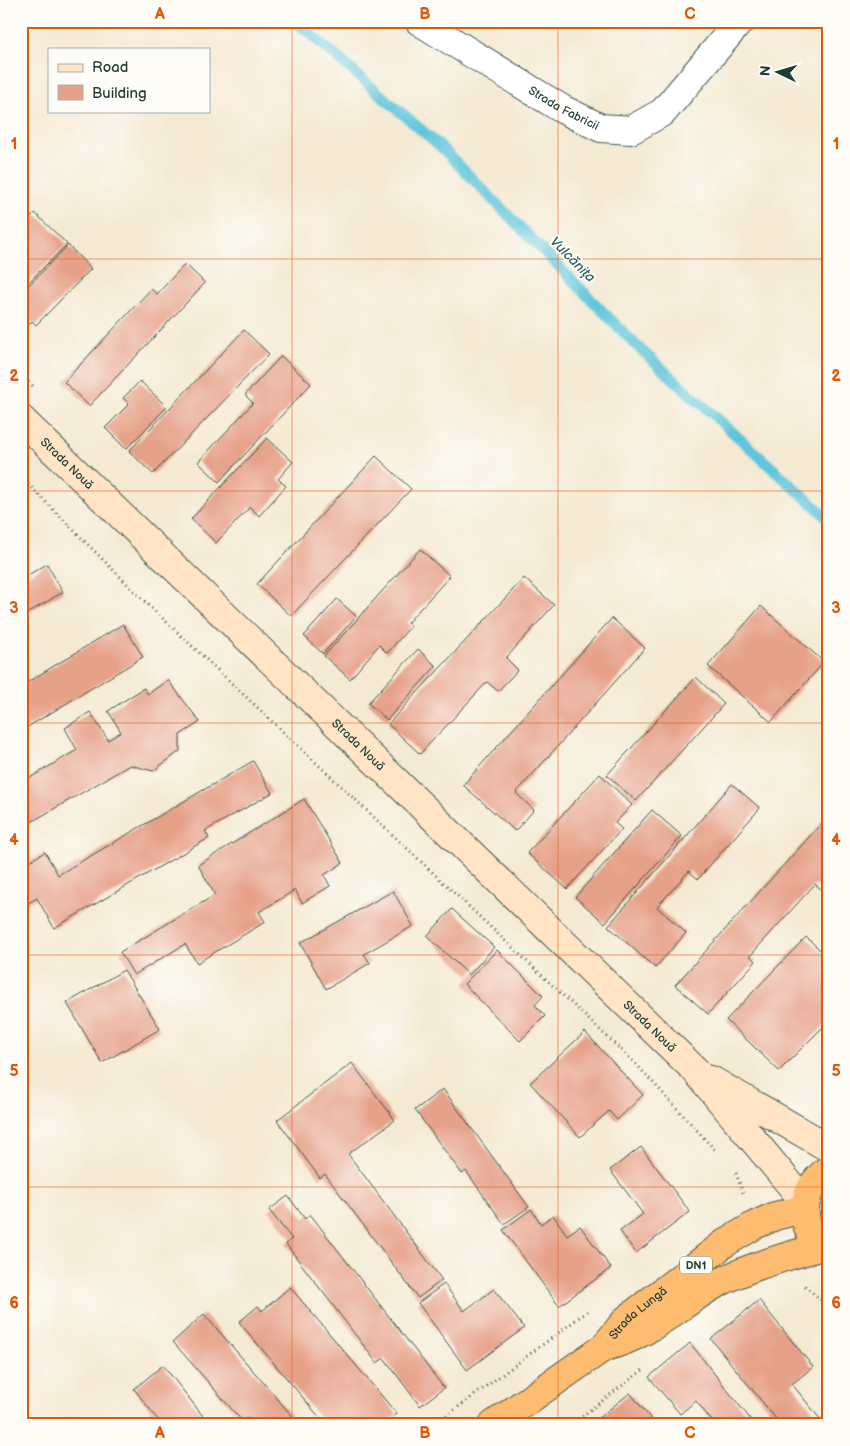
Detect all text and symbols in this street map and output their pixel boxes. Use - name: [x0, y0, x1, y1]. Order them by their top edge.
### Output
- text: A: [154, 5, 165, 24]
- text: B: [419, 5, 431, 24]
- text: C: [684, 5, 696, 24]
- legend: [48, 48, 210, 112]
- north arrow: [752, 48, 802, 98]
- text: Road: [92, 58, 128, 77]
- text: N: [757, 65, 774, 77]
- street label: Strada Fabricii: [525, 83, 601, 134]
- text: Building: [92, 84, 147, 103]
- text: 1: [11, 135, 17, 154]
- text: 1: [833, 135, 839, 154]
- water label: Vulcănița: [546, 233, 599, 286]
- text: 2: [9, 367, 19, 386]
- text: 2: [831, 367, 841, 386]
- street label: Strada Nouă: [37, 435, 96, 493]
- text: 3: [9, 599, 19, 618]
- text: 3: [831, 599, 841, 618]
- street label: Strada Nouă: [328, 716, 388, 774]
- text: 4: [9, 831, 19, 850]
- text: 4: [831, 831, 841, 850]
- street label: Strada Nouă: [620, 998, 679, 1056]
- text: 5: [9, 1062, 19, 1081]
- text: 5: [831, 1062, 841, 1081]
- road number: DN1: [680, 1256, 712, 1274]
- street label: Strada Lungă: [606, 1284, 670, 1343]
- text: 6: [9, 1294, 19, 1313]
- text: 6: [831, 1294, 841, 1313]
- text: A: [154, 1424, 165, 1443]
- text: B: [419, 1424, 431, 1443]
- text: C: [684, 1424, 696, 1443]

